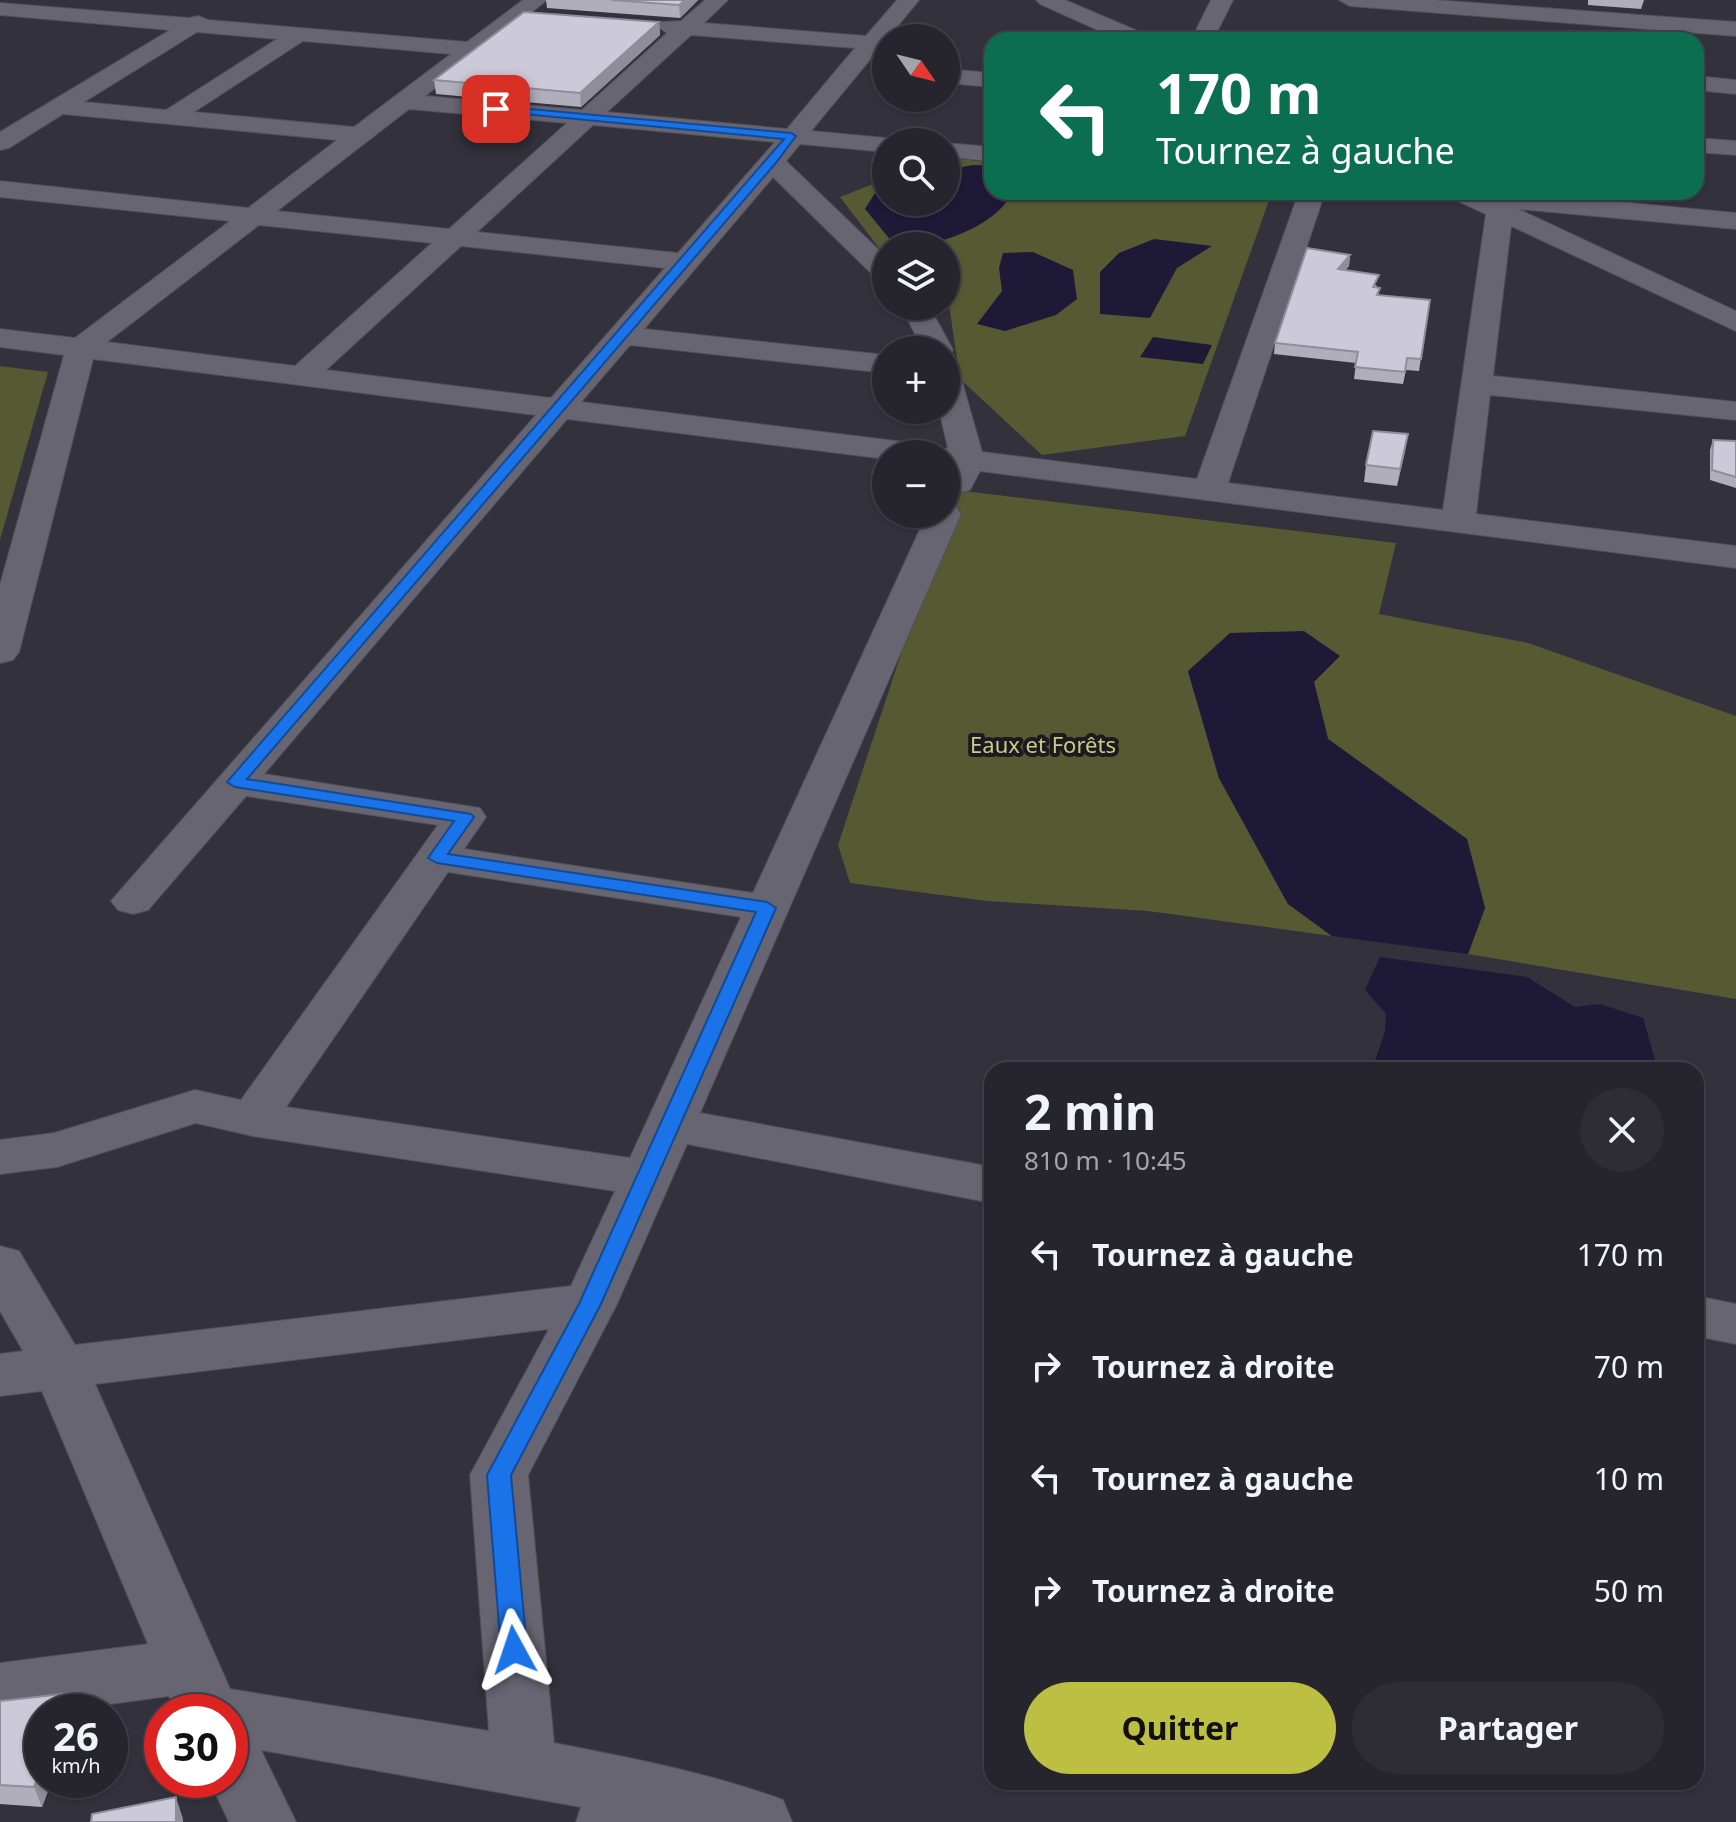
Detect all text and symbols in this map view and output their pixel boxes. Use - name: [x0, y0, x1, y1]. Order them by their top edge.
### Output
- north arrow: [872, 24, 960, 112]
- map controls: [872, 24, 960, 528]
- text: 170 m: [1156, 54, 1321, 130]
- icon: left: [1024, 64, 1128, 168]
- pin: [462, 75, 530, 143]
- icon: arrive: [474, 87, 518, 131]
- text: Tournez à gauche: [1156, 126, 1455, 175]
- button: search: [872, 128, 960, 216]
- button: layers: [872, 232, 960, 320]
- button: +: [872, 336, 960, 424]
- button: −: [872, 440, 960, 528]
- park label: Eaux et Forêts: [970, 729, 1116, 759]
- text: 2 min: [1024, 1079, 1156, 1144]
- button: close: [1580, 1088, 1664, 1172]
- text: 810 m · 10:45: [1024, 1142, 1187, 1178]
- icon: left: [1024, 1232, 1068, 1276]
- text: Tournez à gauche: [1092, 1234, 1354, 1275]
- text: 170 m: [1577, 1234, 1664, 1275]
- icon: right: [1024, 1344, 1068, 1388]
- text: Tournez à droite: [1092, 1346, 1335, 1387]
- text: 70 m: [1594, 1346, 1664, 1387]
- icon: left: [1024, 1456, 1068, 1500]
- text: Tournez à gauche: [1092, 1458, 1354, 1499]
- text: 10 m: [1594, 1458, 1664, 1499]
- icon: right: [1024, 1568, 1068, 1612]
- text: Tournez à droite: [1092, 1570, 1335, 1611]
- text: 50 m: [1594, 1570, 1664, 1611]
- position arrow: [472, 1608, 556, 1692]
- button: Quitter: [1024, 1682, 1336, 1774]
- button: Partager: [1352, 1682, 1664, 1774]
- speed limit sign: 30: [144, 1694, 248, 1798]
- text: 26: [53, 1708, 99, 1763]
- text: km/h: [51, 1752, 101, 1779]

